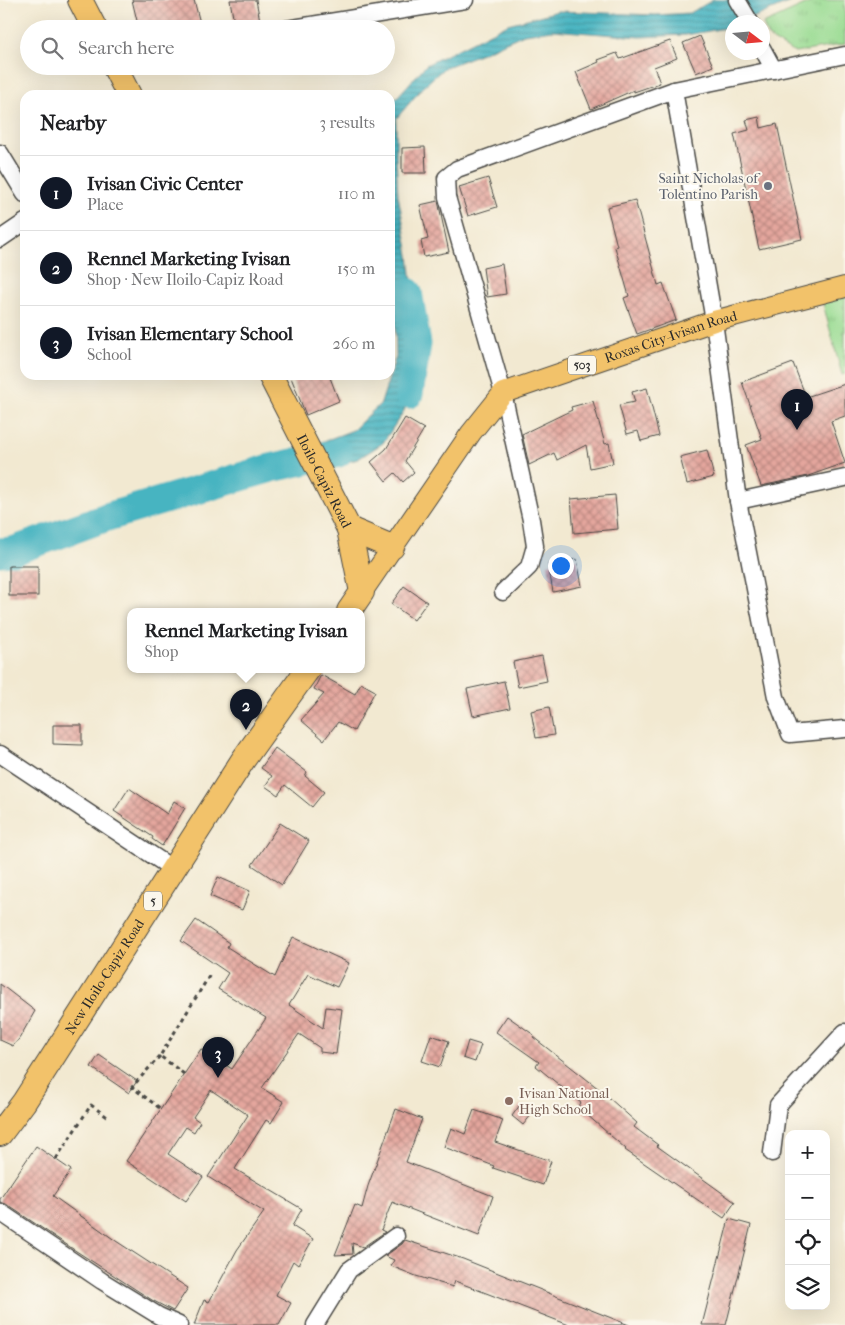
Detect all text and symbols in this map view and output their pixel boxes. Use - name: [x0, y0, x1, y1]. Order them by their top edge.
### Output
- north arrow: [725, 15, 770, 60]
- search box: [20, 20, 395, 75]
- icon: search: [38, 34, 66, 62]
- text: Search here: [78, 37, 174, 59]
- text: Nearby: [40, 111, 106, 135]
- text: 3 results: [319, 113, 375, 132]
- place label: Saint Nicholas of Tolentino Parish: [659, 170, 761, 203]
- text: Ivisan Civic Center: [87, 173, 243, 195]
- marker: Saint Nicholas of Tolentino Parish: [762, 180, 774, 192]
- text: 1: [53, 184, 59, 203]
- text: 110 m: [338, 184, 375, 203]
- text: Place: [87, 195, 123, 214]
- text: Rennel Marketing Ivisan: [87, 248, 290, 270]
- text: 2: [52, 259, 60, 278]
- text: 150 m: [337, 259, 375, 278]
- text: Shop · New Iloilo-Capiz Road: [87, 270, 284, 289]
- street label: Roxas City-Ivisan Road: [602, 307, 739, 366]
- text: Ivisan Elementary School: [87, 323, 293, 345]
- text: 3: [53, 334, 59, 353]
- text: 260 m: [333, 334, 375, 353]
- text: School: [87, 345, 132, 364]
- road number: 503: [568, 356, 596, 374]
- pin: 1: [781, 389, 813, 430]
- street label: Iloilo-Capiz Road: [293, 431, 356, 531]
- your location: [548, 553, 574, 579]
- popup: [127, 608, 365, 673]
- text: Rennel Marketing Ivisan: [144, 620, 348, 642]
- text: Shop: [144, 642, 178, 661]
- pin: 2: [230, 689, 262, 730]
- road number: 5: [144, 891, 162, 910]
- street label: New Iloilo-Capiz Road: [61, 915, 148, 1037]
- pin: 3: [202, 1037, 234, 1078]
- place label: Ivisan National High School: [519, 1085, 610, 1118]
- marker: Ivisan National High School: [503, 1095, 515, 1107]
- map controls: [785, 1130, 830, 1310]
- button: +: [785, 1130, 830, 1175]
- button: −: [785, 1175, 830, 1220]
- button: locate: [785, 1220, 830, 1265]
- button: layers: [785, 1265, 830, 1310]

